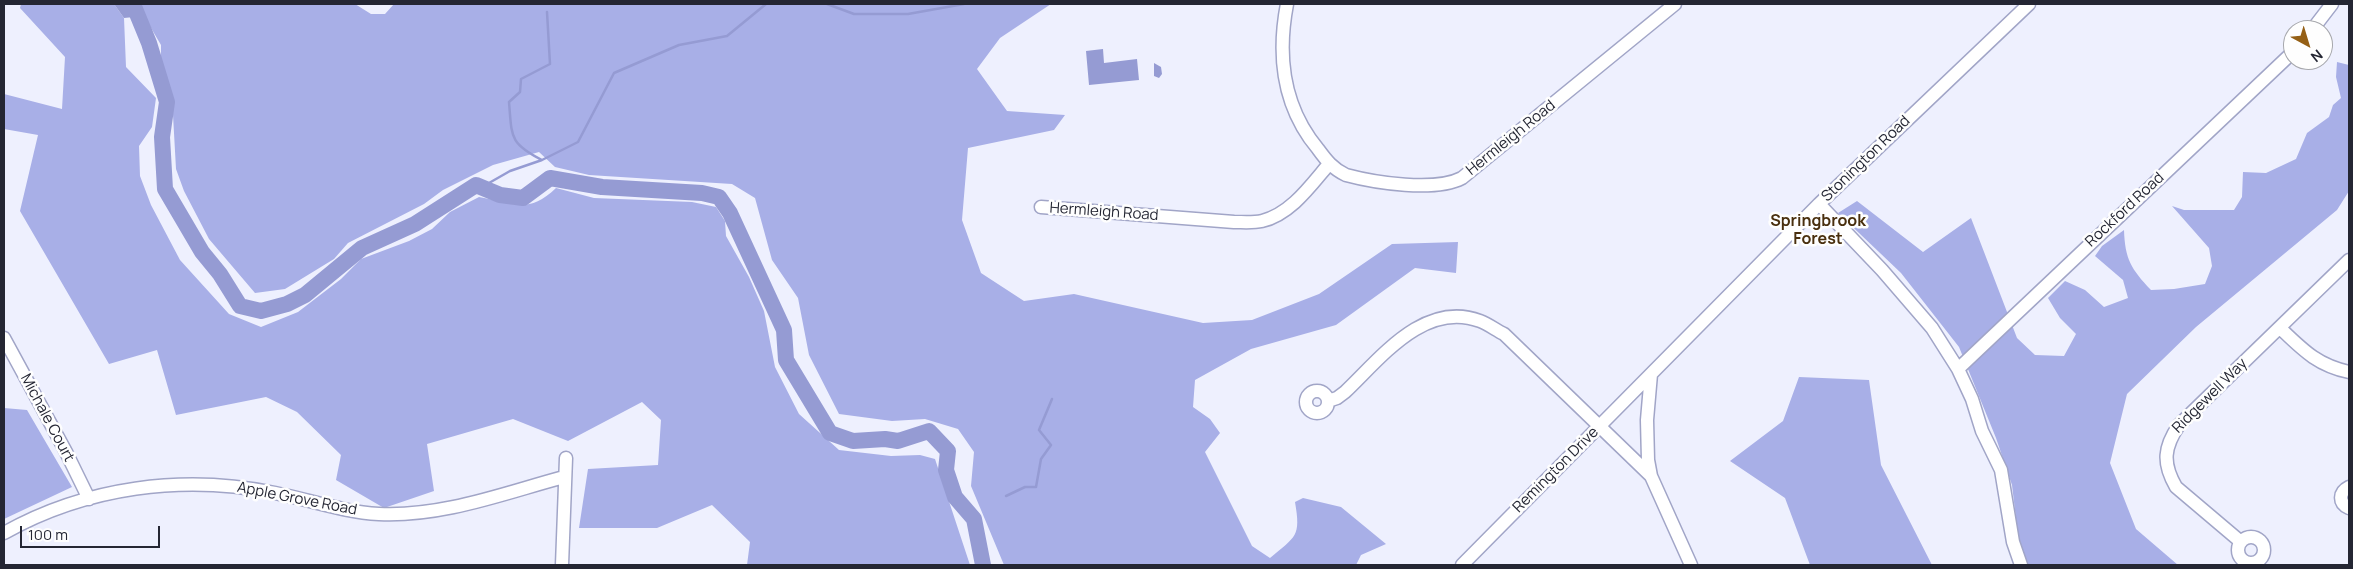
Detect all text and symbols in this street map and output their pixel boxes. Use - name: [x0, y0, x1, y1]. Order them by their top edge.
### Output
- north arrow: [2283, 20, 2333, 70]
- text: N: [2307, 46, 2327, 67]
- street label: Hermleigh Road: [1463, 97, 1559, 179]
- street label: Stonington Road: [1818, 112, 1914, 206]
- street label: Rockford Road: [2082, 169, 2168, 251]
- street label: Hermleigh Road: [1049, 199, 1159, 225]
- district label: Springbrook Forest: [1770, 212, 1866, 250]
- street label: Ridgewell Way: [2169, 355, 2251, 437]
- street label: Michale Court: [16, 371, 78, 465]
- street label: Remington Drive: [1509, 423, 1603, 517]
- street label: Apple Grove Road: [236, 479, 358, 519]
- scale bar: [22, 516, 162, 548]
- text: 100 m: [28, 524, 68, 545]

